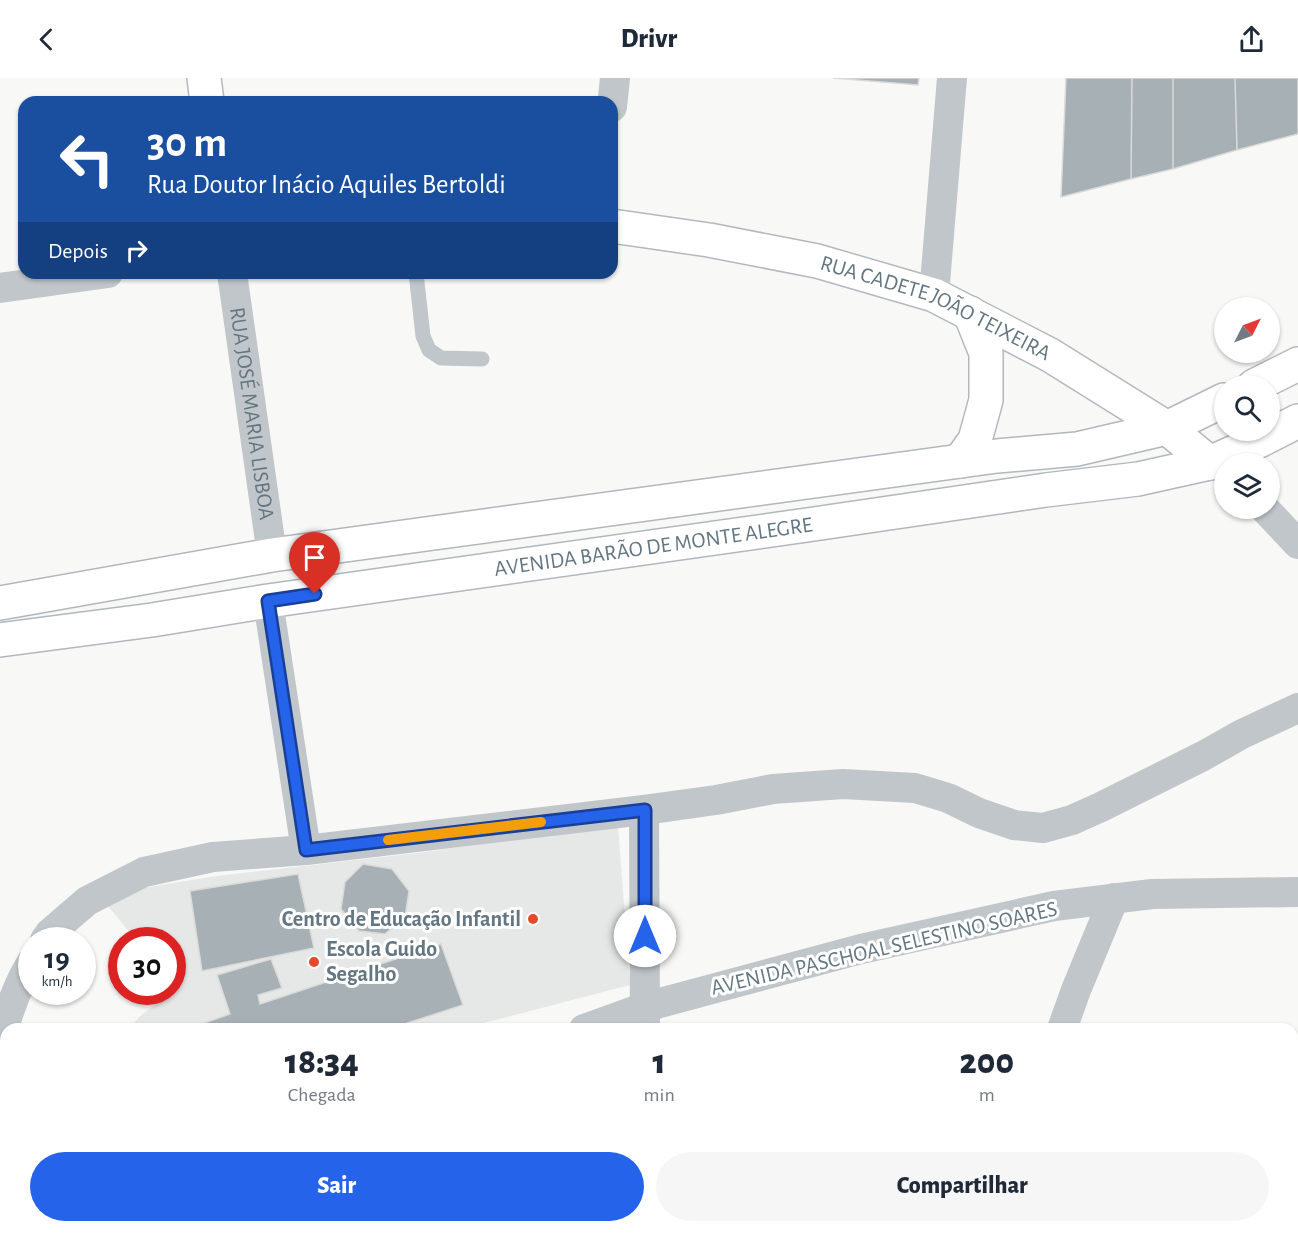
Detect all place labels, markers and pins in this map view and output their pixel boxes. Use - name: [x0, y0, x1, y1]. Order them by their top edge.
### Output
- pin: [289, 532, 340, 594]
- place label: Centro de Educação Infantil: [282, 908, 521, 930]
- marker: Centro de Educação Infantil: [526, 912, 540, 926]
- place label: Escola Guido Segalho: [326, 938, 437, 985]
- marker: Escola Guido Segalho: [307, 955, 321, 969]

